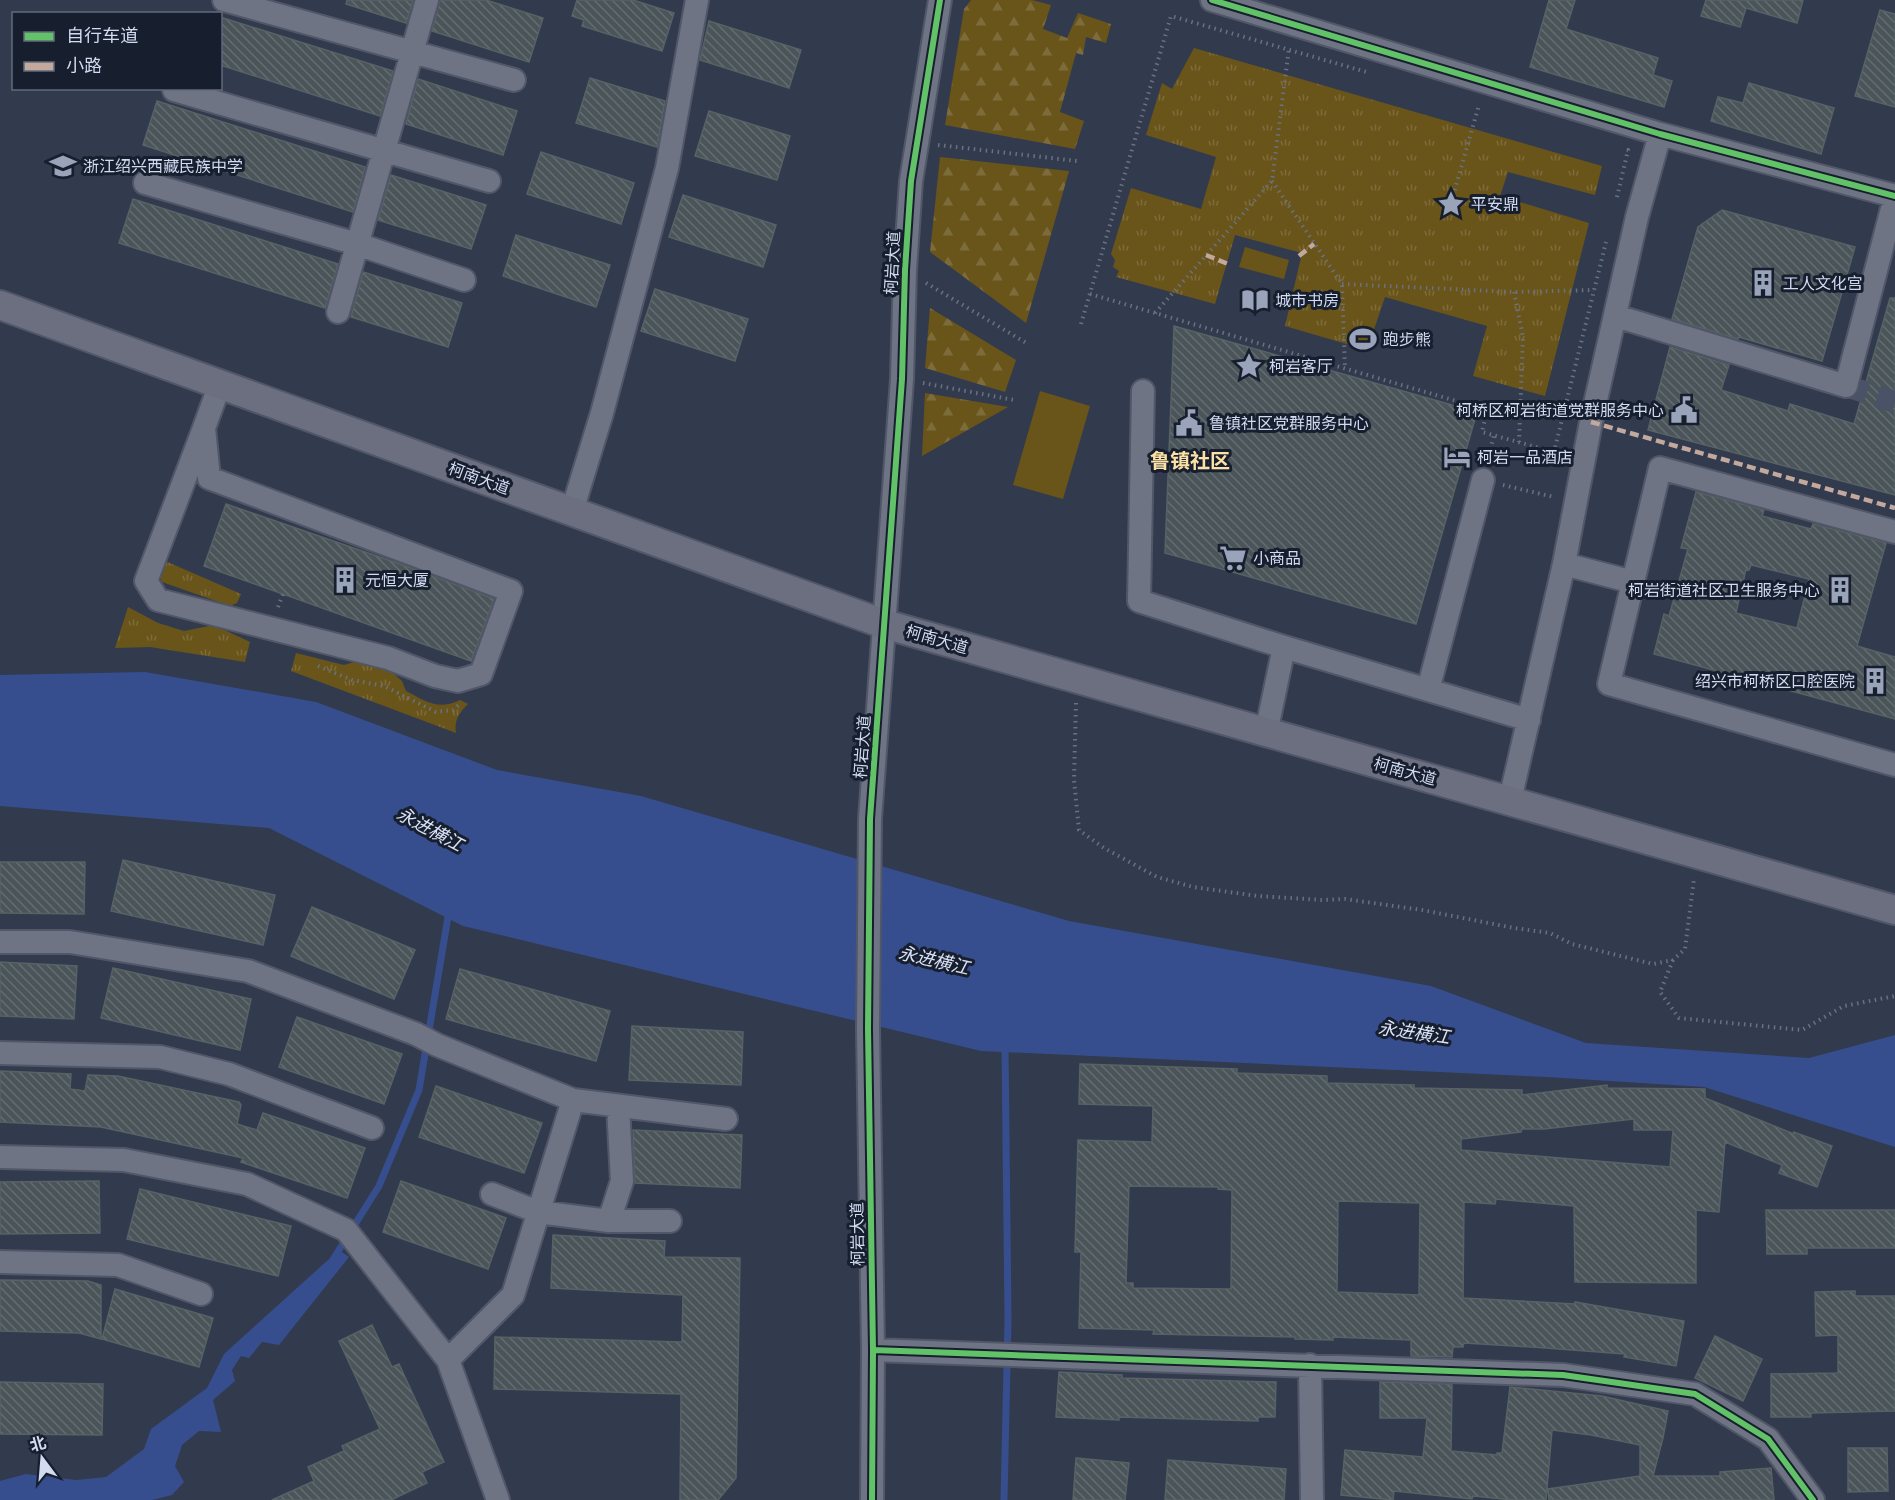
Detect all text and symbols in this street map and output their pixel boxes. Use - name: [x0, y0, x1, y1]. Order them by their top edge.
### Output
- legend: [12, 12, 222, 90]
- text: 自行车道: [66, 24, 138, 47]
- text: 小路: [66, 54, 102, 77]
- school or university icon: 浙江绍兴西藏民族中学: [48, 151, 78, 181]
- place label: 浙江绍兴西藏民族中学: [83, 156, 243, 176]
- place icon: 平安鼎: [1436, 189, 1466, 219]
- place label: 平安鼎: [1471, 194, 1519, 214]
- street label: 柯岩大道: [880, 231, 904, 295]
- building icon: 工人文化宫: [1748, 268, 1778, 298]
- place label: 工人文化宫: [1783, 273, 1863, 293]
- library icon: 城市书房: [1240, 285, 1270, 315]
- place label: 城市书房: [1275, 290, 1339, 310]
- sports icon: 跑步熊: [1348, 324, 1378, 354]
- place label: 跑步熊: [1383, 329, 1431, 349]
- place icon: 柯岩客厅: [1234, 351, 1264, 381]
- place label: 柯岩客厅: [1269, 356, 1333, 376]
- public building icon: 柯桥区柯岩街道党群服务中心: [1669, 395, 1699, 425]
- place label: 柯桥区柯岩街道党群服务中心: [1456, 400, 1664, 420]
- public building icon: 鲁镇社区党群服务中心: [1174, 408, 1204, 438]
- place label: 鲁镇社区党群服务中心: [1209, 413, 1369, 433]
- hotel icon: 柯岩一品酒店: [1442, 442, 1472, 472]
- place label: 柯岩一品酒店: [1477, 447, 1573, 467]
- district label: 鲁镇社区: [1150, 448, 1230, 474]
- street label: 柯南大道: [446, 458, 512, 498]
- supermarket icon: 小商品: [1218, 543, 1248, 573]
- place label: 小商品: [1253, 548, 1301, 568]
- building icon: 元恒大厦: [330, 565, 360, 595]
- place label: 元恒大厦: [365, 570, 429, 590]
- building icon: 柯岩街道社区卫生服务中心: [1825, 575, 1855, 605]
- place label: 柯岩街道社区卫生服务中心: [1628, 580, 1820, 600]
- street label: 柯南大道: [903, 621, 971, 657]
- building icon: 绍兴市柯桥区口腔医院: [1860, 666, 1890, 696]
- place label: 绍兴市柯桥区口腔医院: [1695, 671, 1855, 691]
- street label: 柯岩大道: [850, 714, 874, 780]
- street label: 柯南大道: [1371, 753, 1439, 789]
- water label: 永进横江: [393, 802, 469, 857]
- water label: 永进横江: [896, 941, 974, 980]
- water label: 永进横江: [1377, 1016, 1453, 1049]
- street label: 柯岩大道: [846, 1202, 868, 1266]
- north arrow: [12, 1428, 72, 1488]
- text: 北: [27, 1432, 48, 1455]

